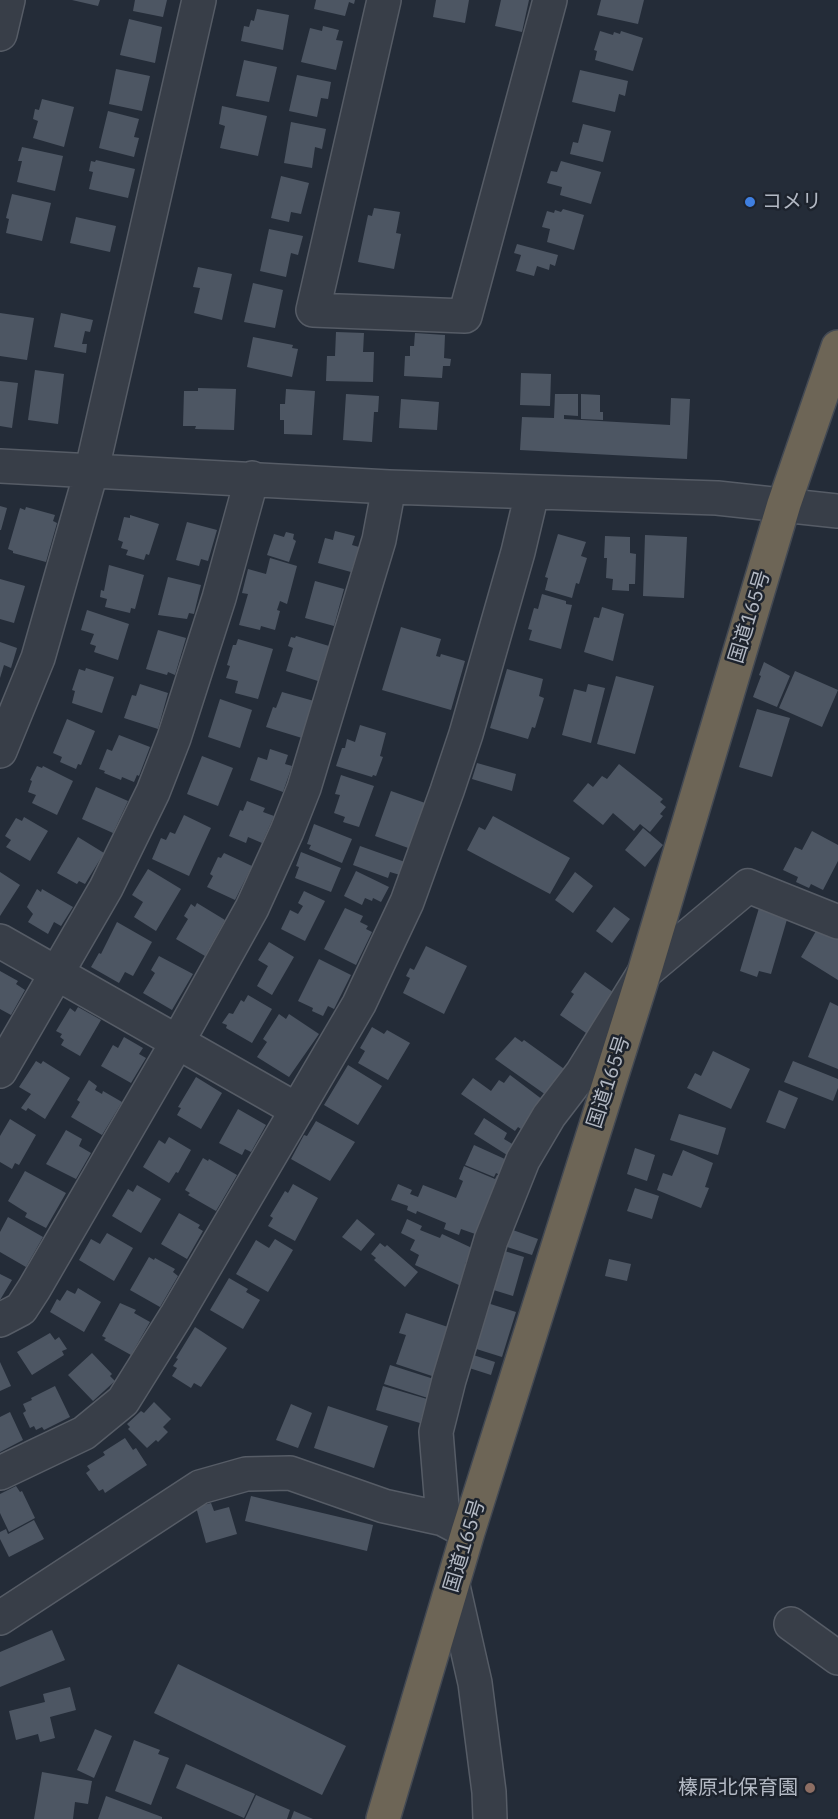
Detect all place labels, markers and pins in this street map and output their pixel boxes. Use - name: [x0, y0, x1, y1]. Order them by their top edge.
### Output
- place label: コメリ: [762, 190, 822, 214]
- marker: コメリ: [743, 195, 757, 209]
- place label: 榛原北保育園: [678, 1776, 798, 1800]
- marker: 榛原北保育園: [803, 1781, 817, 1795]

